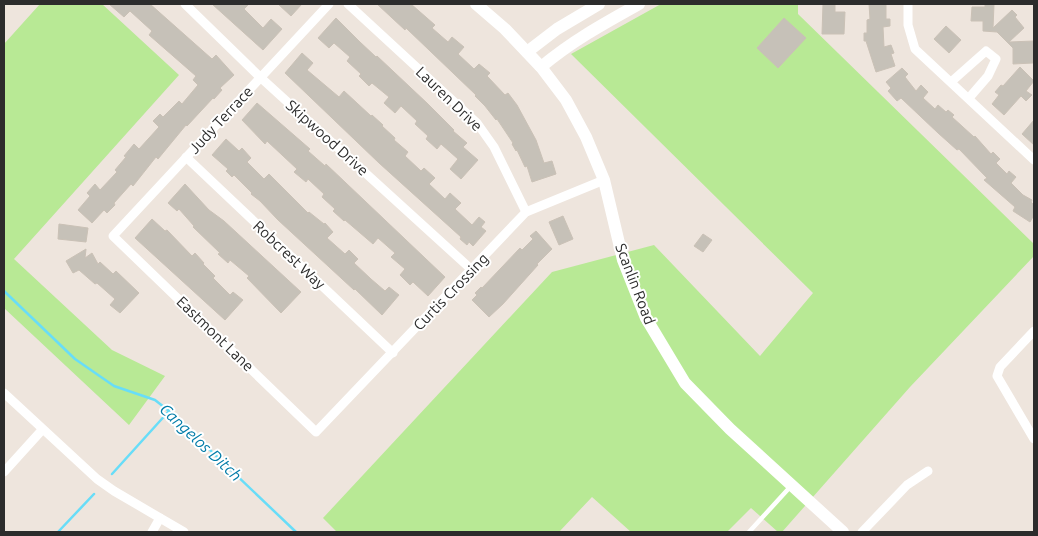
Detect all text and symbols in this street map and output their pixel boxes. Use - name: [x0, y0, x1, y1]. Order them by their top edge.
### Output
- street label: Lauren Drive: [413, 63, 486, 134]
- street label: Judy Terrace: [185, 83, 256, 157]
- street label: Skipwood Drive: [283, 96, 372, 179]
- street label: Robcrest Way: [250, 217, 329, 292]
- street label: Scanlin Road: [612, 241, 659, 327]
- street label: Curtis Crossing: [410, 250, 492, 334]
- street label: Eastmont Lane: [173, 293, 257, 375]
- water label: Cangelos Ditch: [156, 400, 246, 484]

